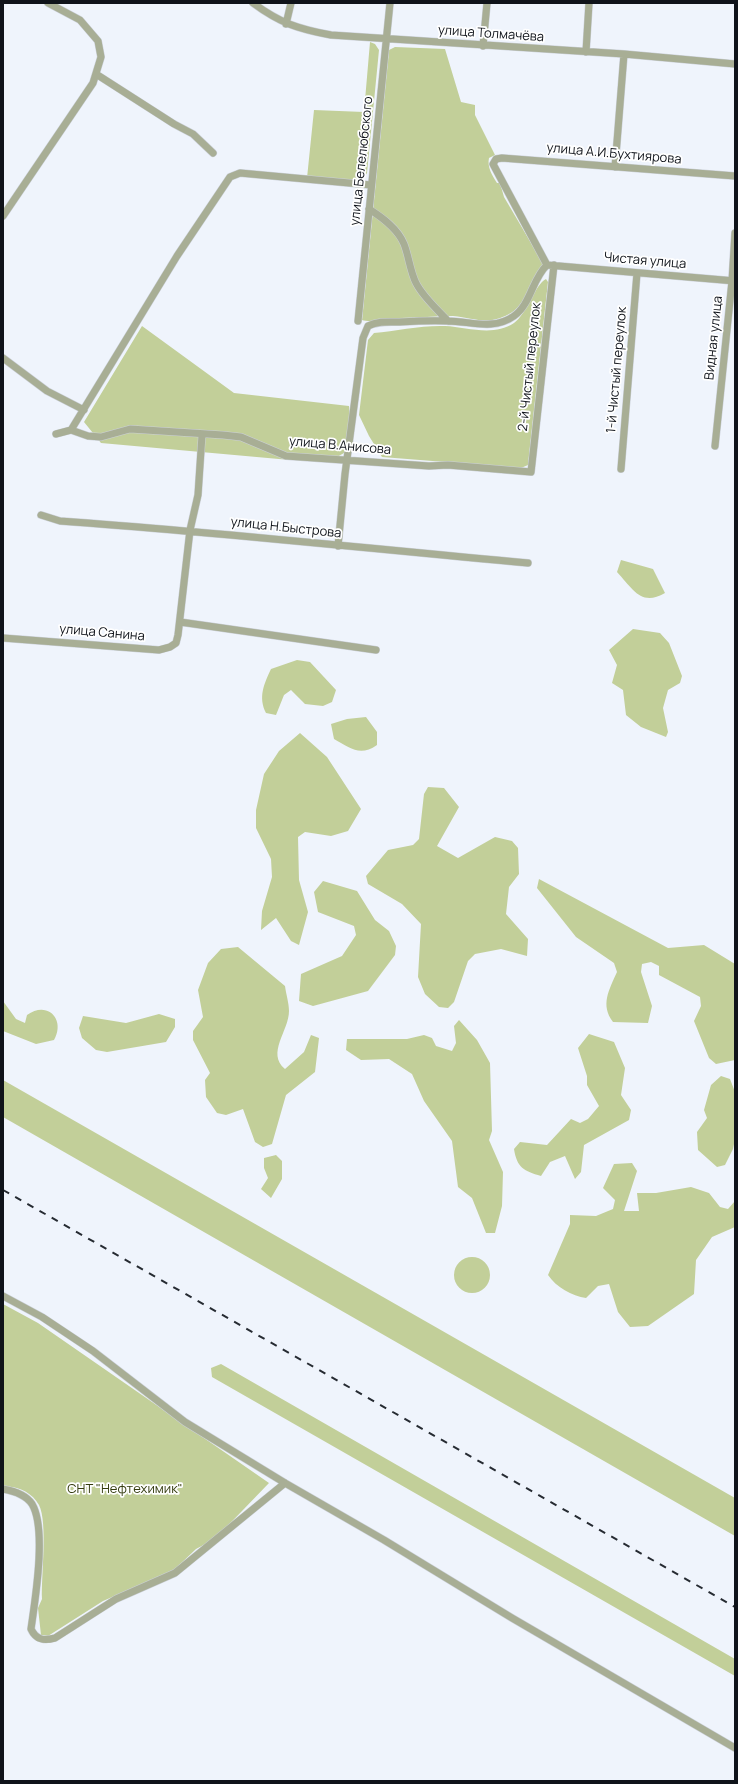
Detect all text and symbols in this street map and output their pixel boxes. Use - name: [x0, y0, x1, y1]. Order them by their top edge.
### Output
- street label: улица Толмачёва: [437, 23, 545, 45]
- street label: улица Белелюбского: [347, 96, 377, 226]
- street label: улица А.И.Бухтиярова: [546, 140, 682, 168]
- street label: Чистая улица: [603, 250, 687, 272]
- street label: Видная улица: [702, 295, 726, 381]
- street label: 2-й Чистый переулок: [515, 302, 545, 432]
- street label: 1-й Чистый переулок: [604, 306, 630, 434]
- street label: улица В.Анисова: [288, 434, 392, 458]
- street label: улица Н.Быстрова: [230, 514, 342, 542]
- street label: улица Санина: [59, 621, 145, 645]
- park label: СНТ "Нефтехимик": [67, 1481, 183, 1497]

